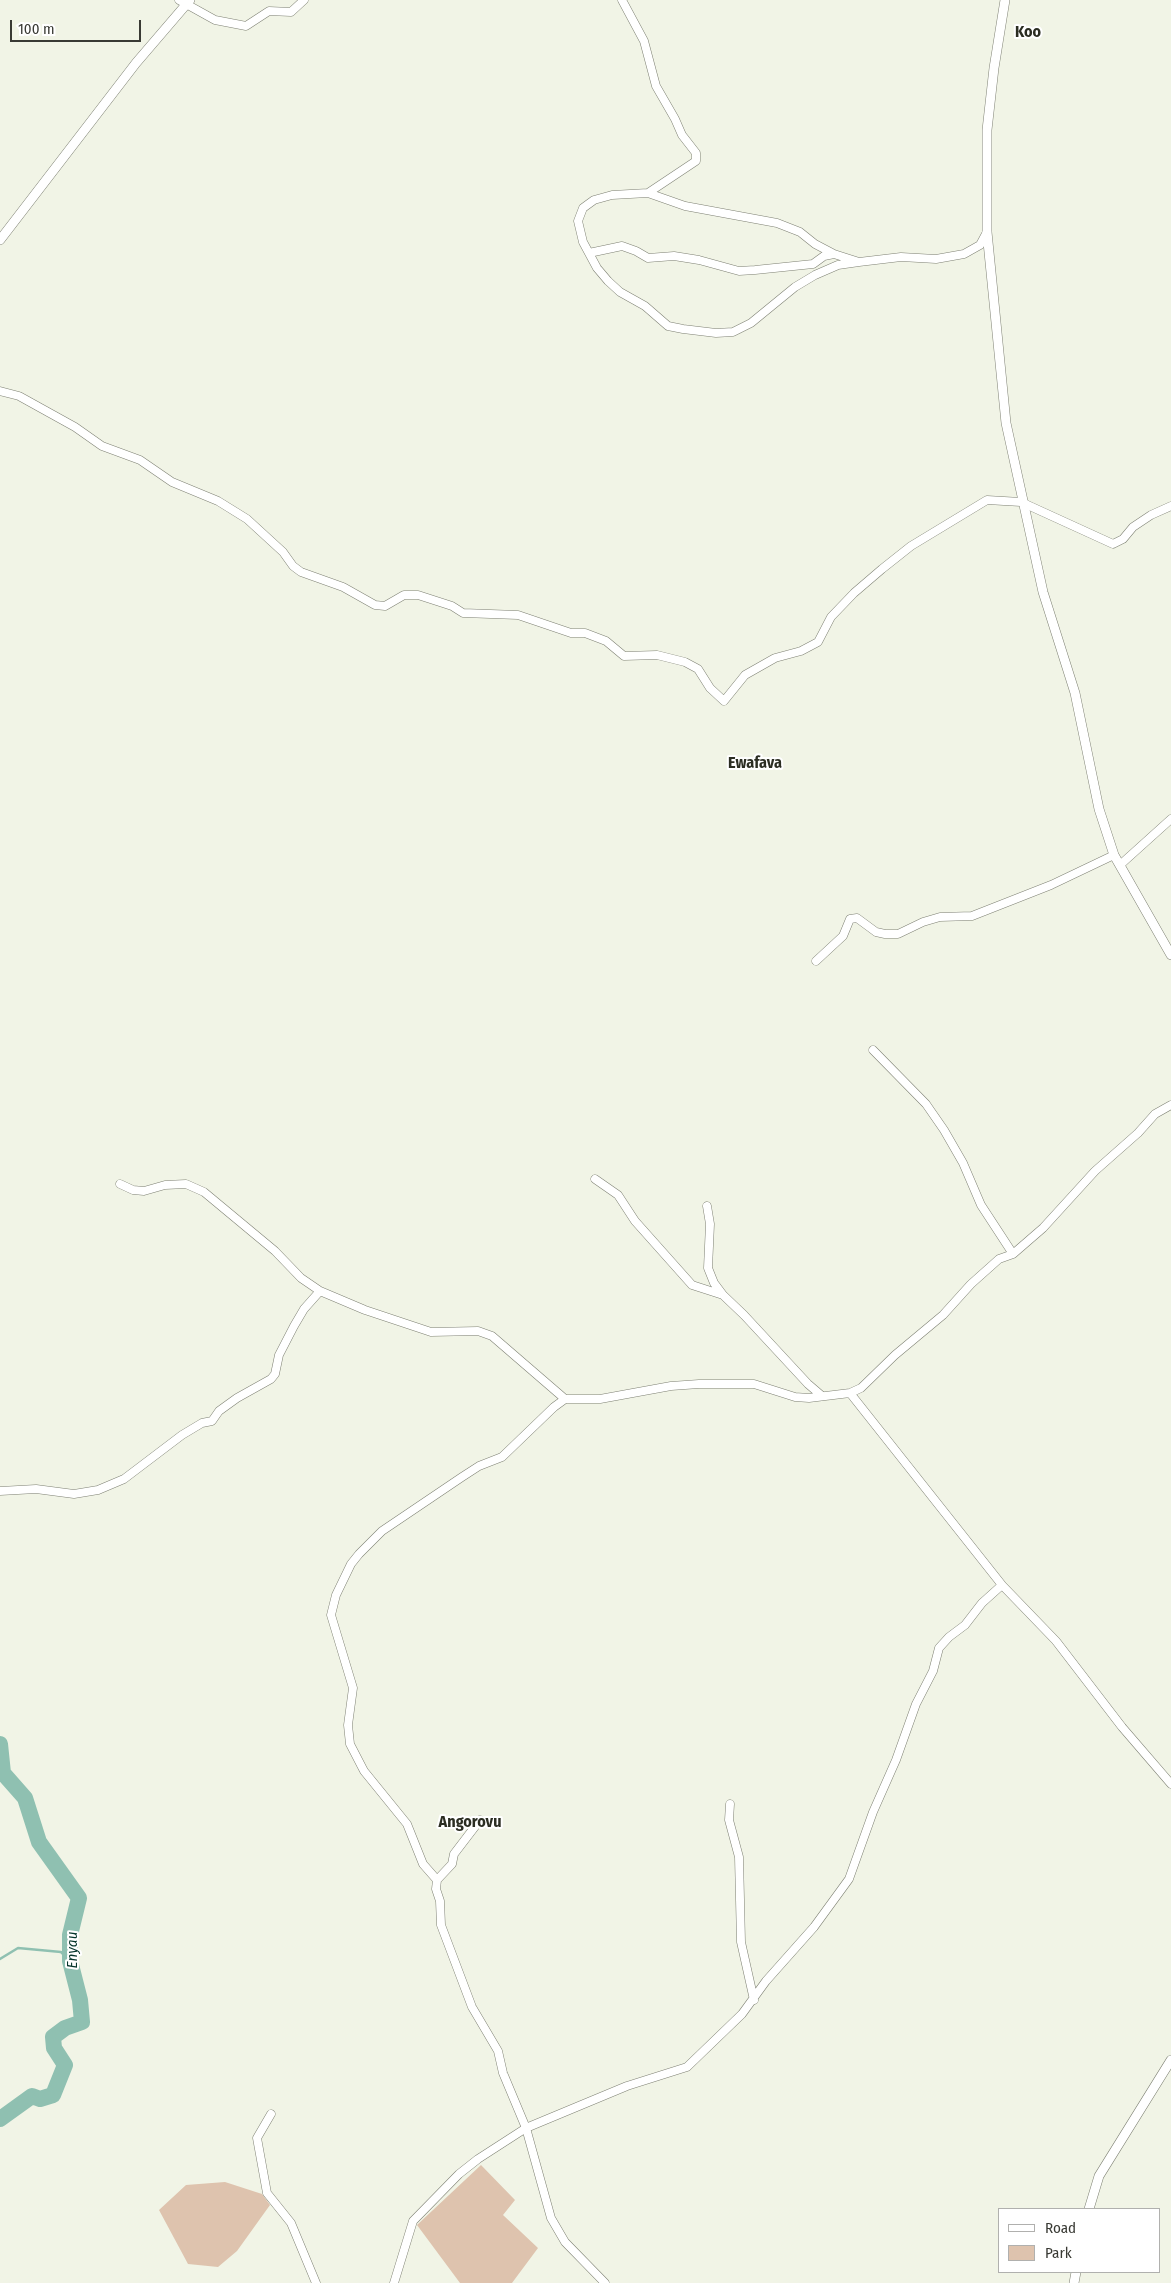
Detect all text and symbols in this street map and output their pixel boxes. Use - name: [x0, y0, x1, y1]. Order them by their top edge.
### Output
- scale bar: [12, 10, 144, 42]
- text: 100 m: [18, 20, 55, 38]
- district label: Koo: [1015, 23, 1041, 43]
- district label: Ewafava: [728, 754, 782, 774]
- district label: Angorovu: [439, 1813, 501, 1833]
- water label: Enyau: [64, 1932, 82, 1968]
- legend: [998, 2208, 1161, 2273]
- text: Road: [1045, 2219, 1076, 2237]
- text: Park: [1045, 2244, 1072, 2262]

